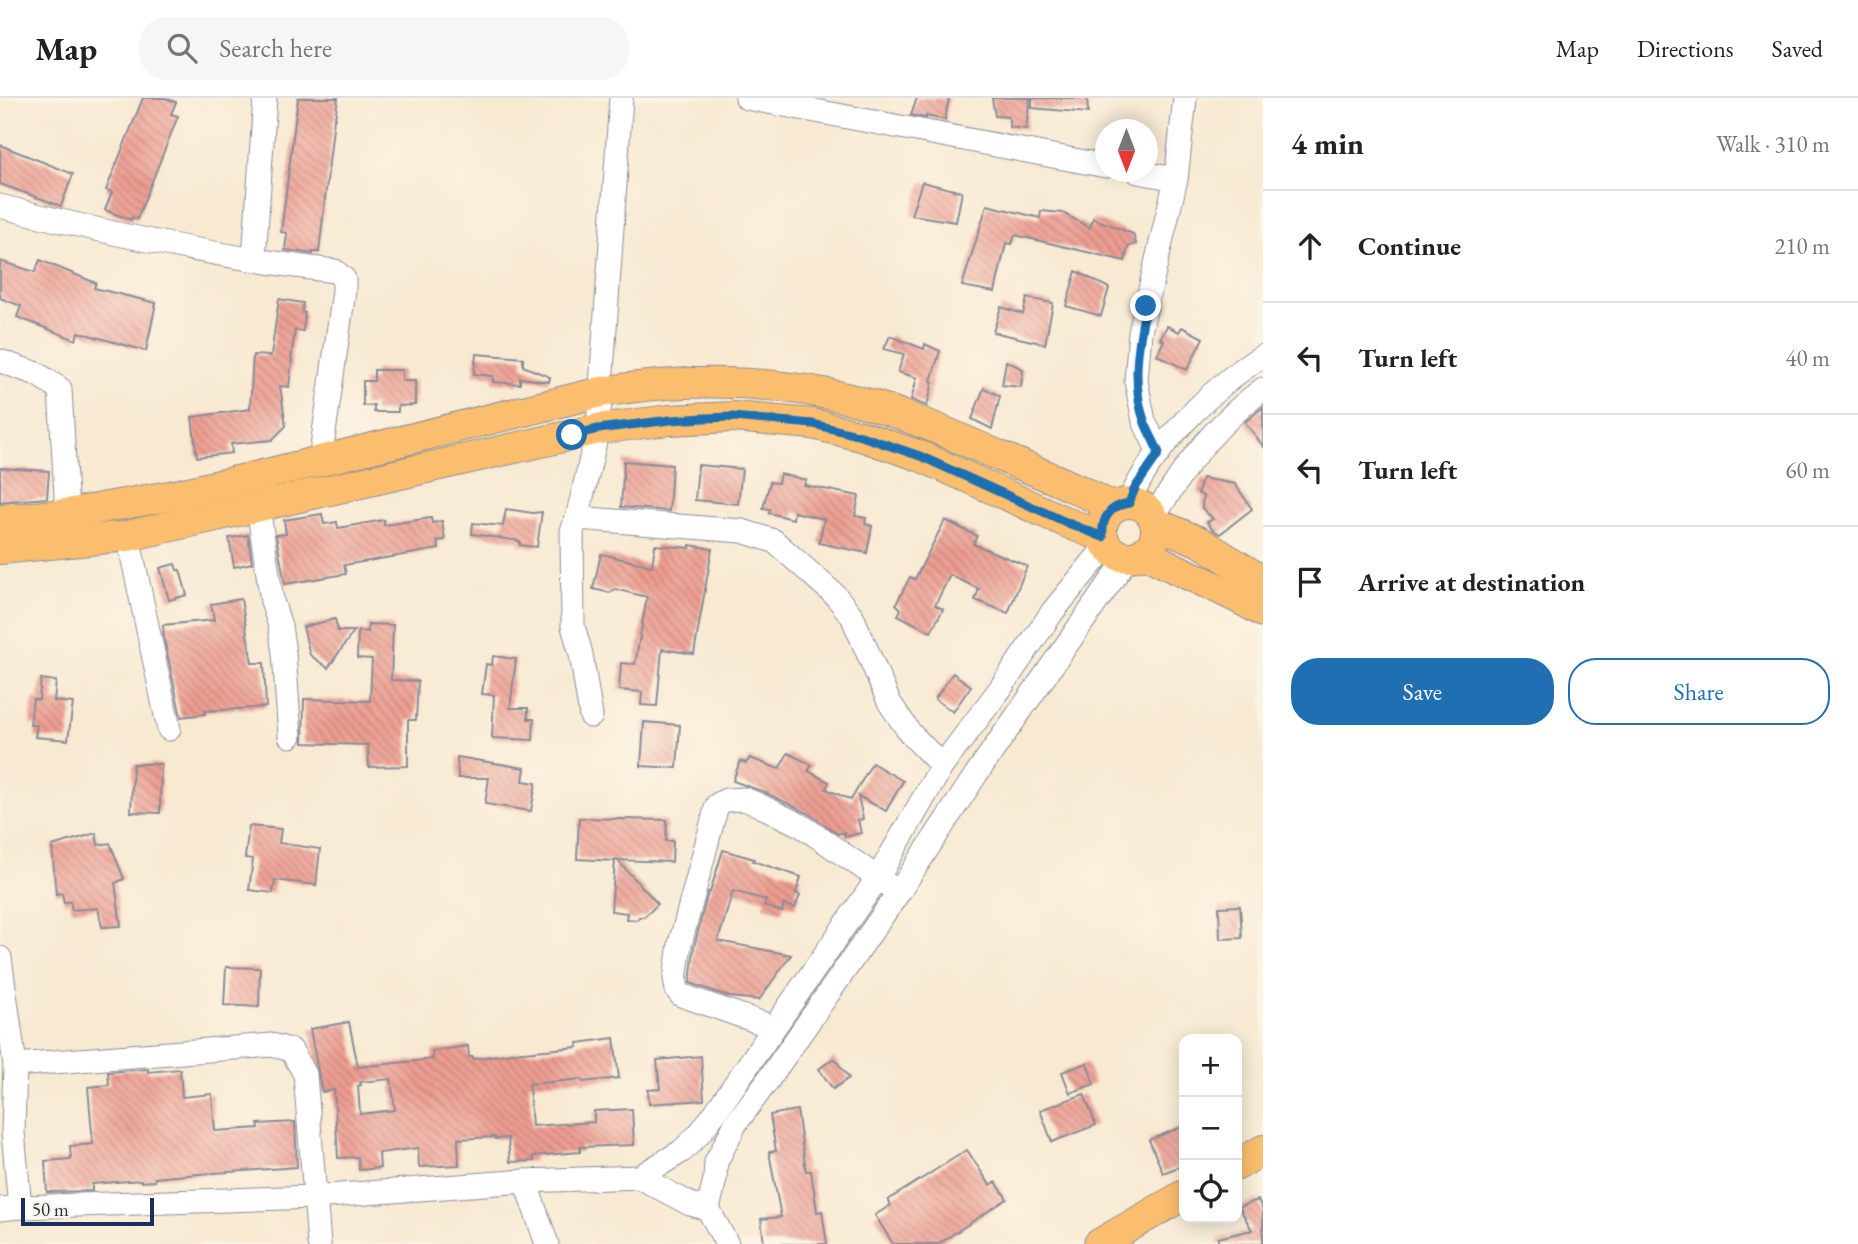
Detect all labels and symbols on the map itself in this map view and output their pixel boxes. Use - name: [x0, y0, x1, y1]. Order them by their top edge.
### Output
- north arrow: [1095, 119, 1158, 182]
- route end: [1130, 290, 1161, 321]
- route start: [556, 419, 587, 450]
- scale bar: [21, 1195, 154, 1227]

